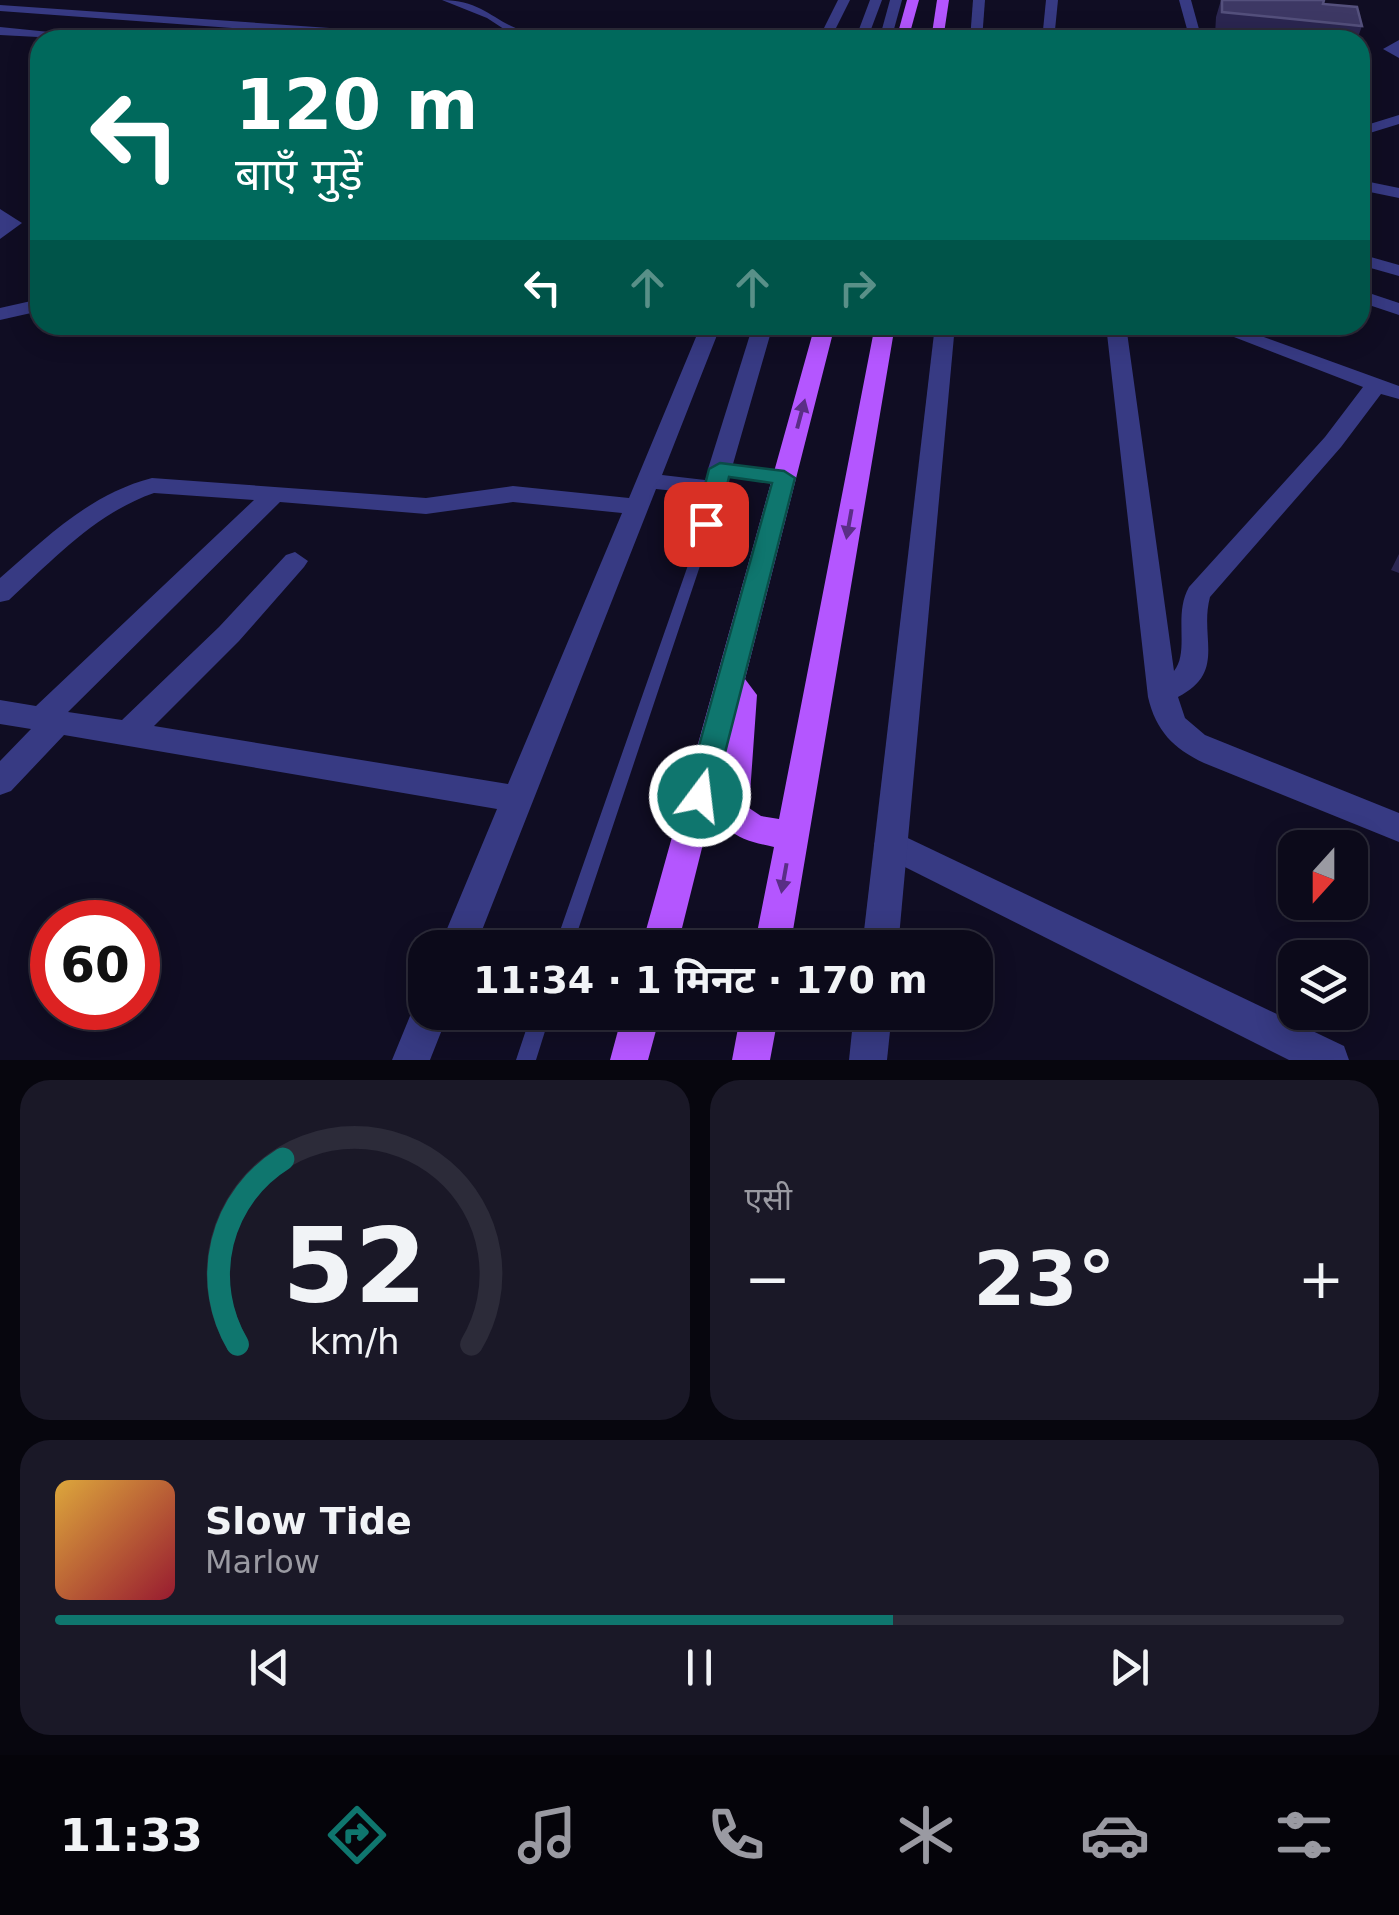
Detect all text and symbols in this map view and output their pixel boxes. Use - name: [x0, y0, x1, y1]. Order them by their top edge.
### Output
- text: 120 m: [235, 64, 478, 146]
- icon: left: [70, 70, 200, 200]
- text: बाएँ मुड़ें: [235, 148, 363, 201]
- icon: left: [515, 260, 570, 315]
- icon: ahead: [620, 260, 675, 315]
- icon: ahead: [725, 260, 780, 315]
- icon: right: [830, 260, 885, 315]
- one-way arrow: [794, 398, 810, 429]
- pin: [664, 482, 749, 567]
- icon: arrive: [679, 497, 734, 552]
- one-way arrow: [841, 509, 856, 540]
- position arrow: [648, 744, 752, 848]
- north arrow: [1278, 830, 1368, 920]
- map controls: [1278, 830, 1368, 1030]
- one-way arrow: [776, 863, 791, 895]
- speed limit sign: 60: [30, 900, 160, 1030]
- button: layers: [1278, 940, 1368, 1030]
- text: 11:34 · 1 मिनट · 170 m: [473, 958, 928, 1002]
- text: एसी: [745, 1180, 792, 1218]
- text: 52: [282, 1205, 427, 1327]
- text: 23°: [973, 1235, 1115, 1323]
- text: −: [745, 1247, 791, 1311]
- text: +: [1298, 1247, 1344, 1311]
- text: km/h: [310, 1321, 400, 1362]
- text: Slow Tide: [205, 1499, 412, 1543]
- text: Marlow: [205, 1543, 320, 1581]
- icon: previous: [242, 1640, 297, 1695]
- icon: pause: [672, 1640, 727, 1695]
- icon: next: [1102, 1640, 1157, 1695]
- icon: directions: [322, 1800, 392, 1870]
- icon: music: [512, 1800, 582, 1870]
- icon: phone: [701, 1800, 771, 1870]
- icon: climate: [891, 1800, 961, 1870]
- icon: car: [1080, 1800, 1150, 1870]
- icon: filters: [1269, 1800, 1339, 1870]
- text: 11:33: [60, 1809, 203, 1862]

